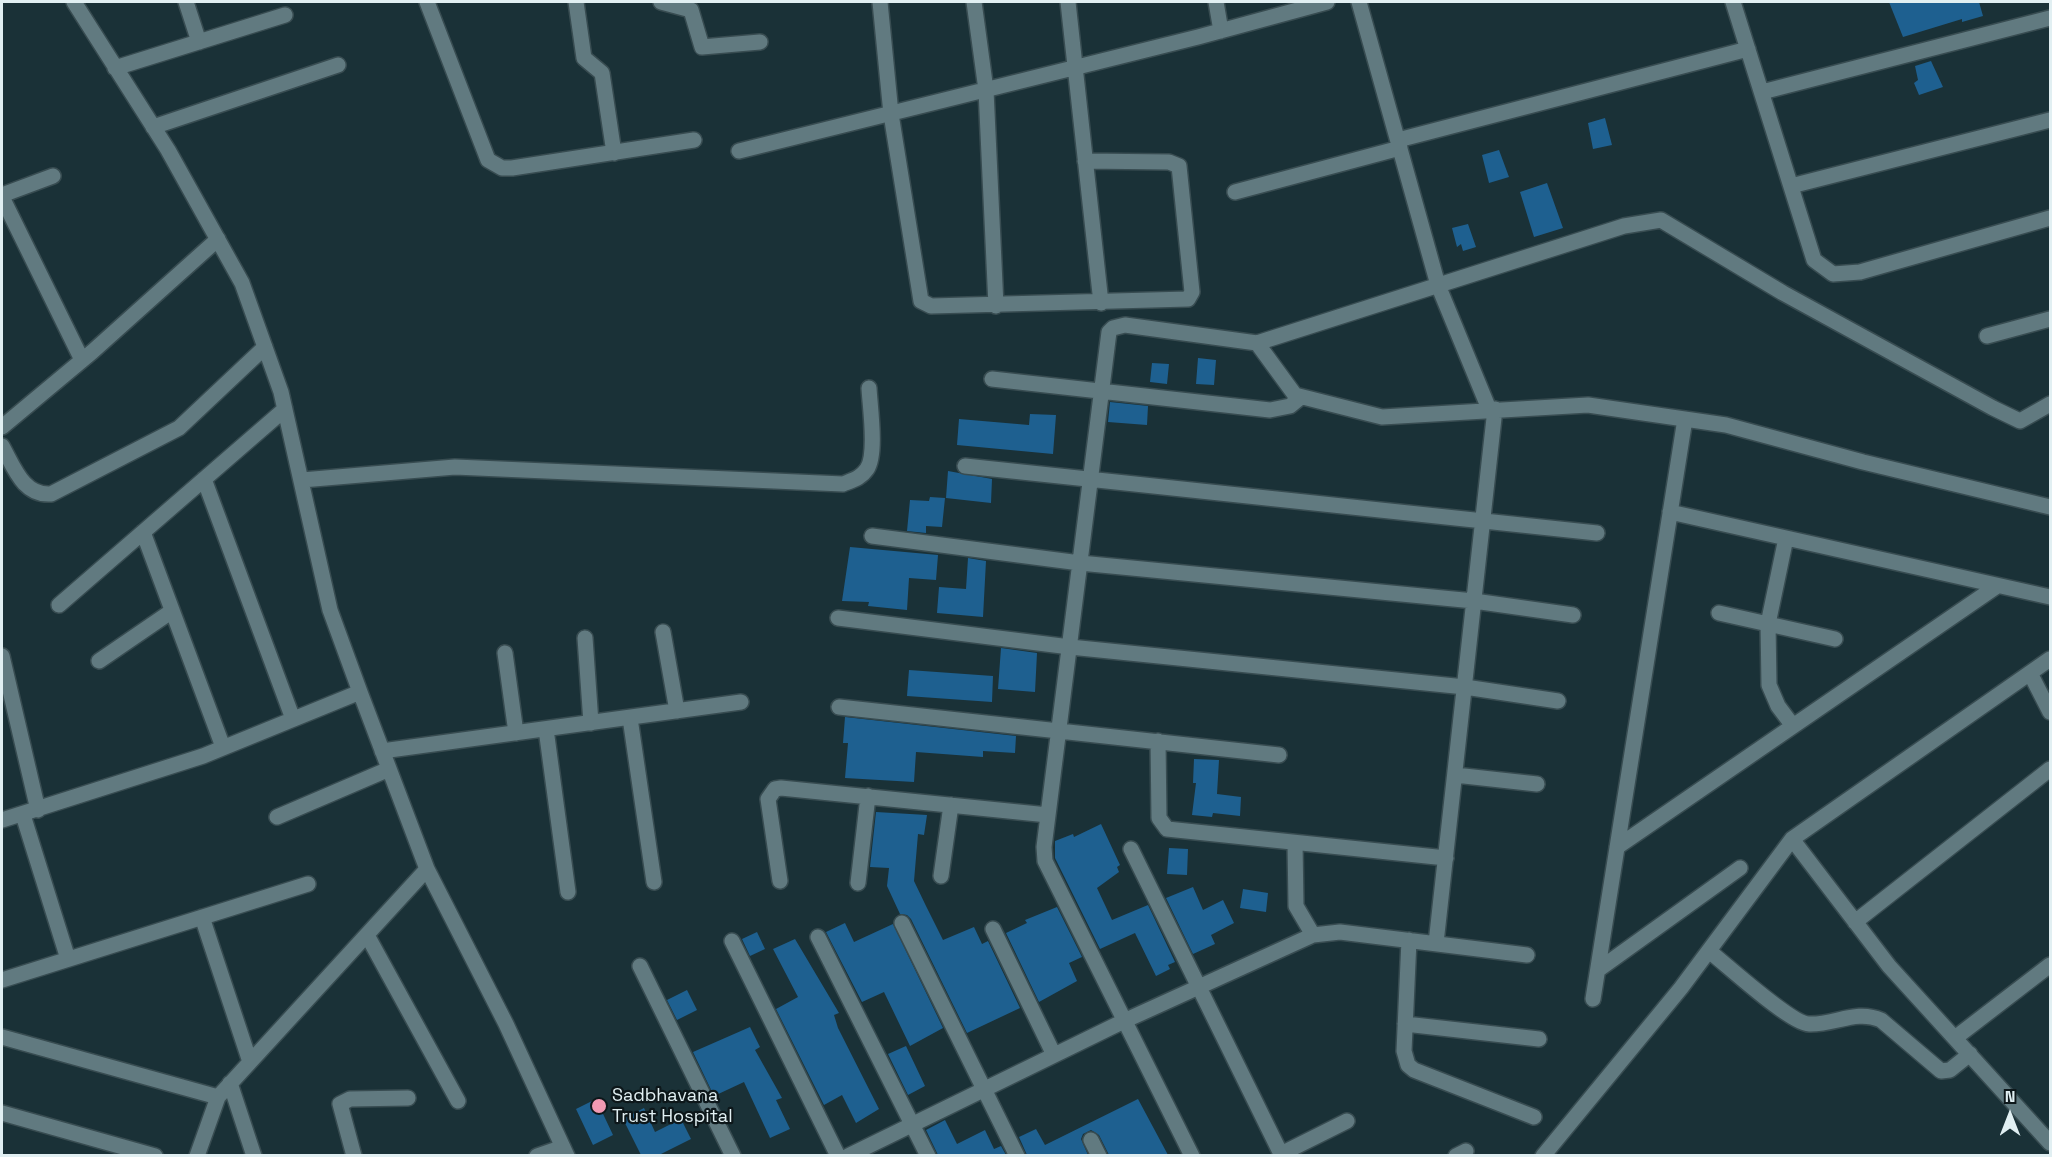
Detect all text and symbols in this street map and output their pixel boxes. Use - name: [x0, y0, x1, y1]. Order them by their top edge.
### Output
- place label: Sadbhavana Trust Hospital: [612, 1085, 733, 1128]
- north arrow: [1980, 1085, 2040, 1145]
- text: N: [2005, 1086, 2015, 1107]
- marker: Sadbhavana Trust Hospital: [590, 1097, 608, 1115]

